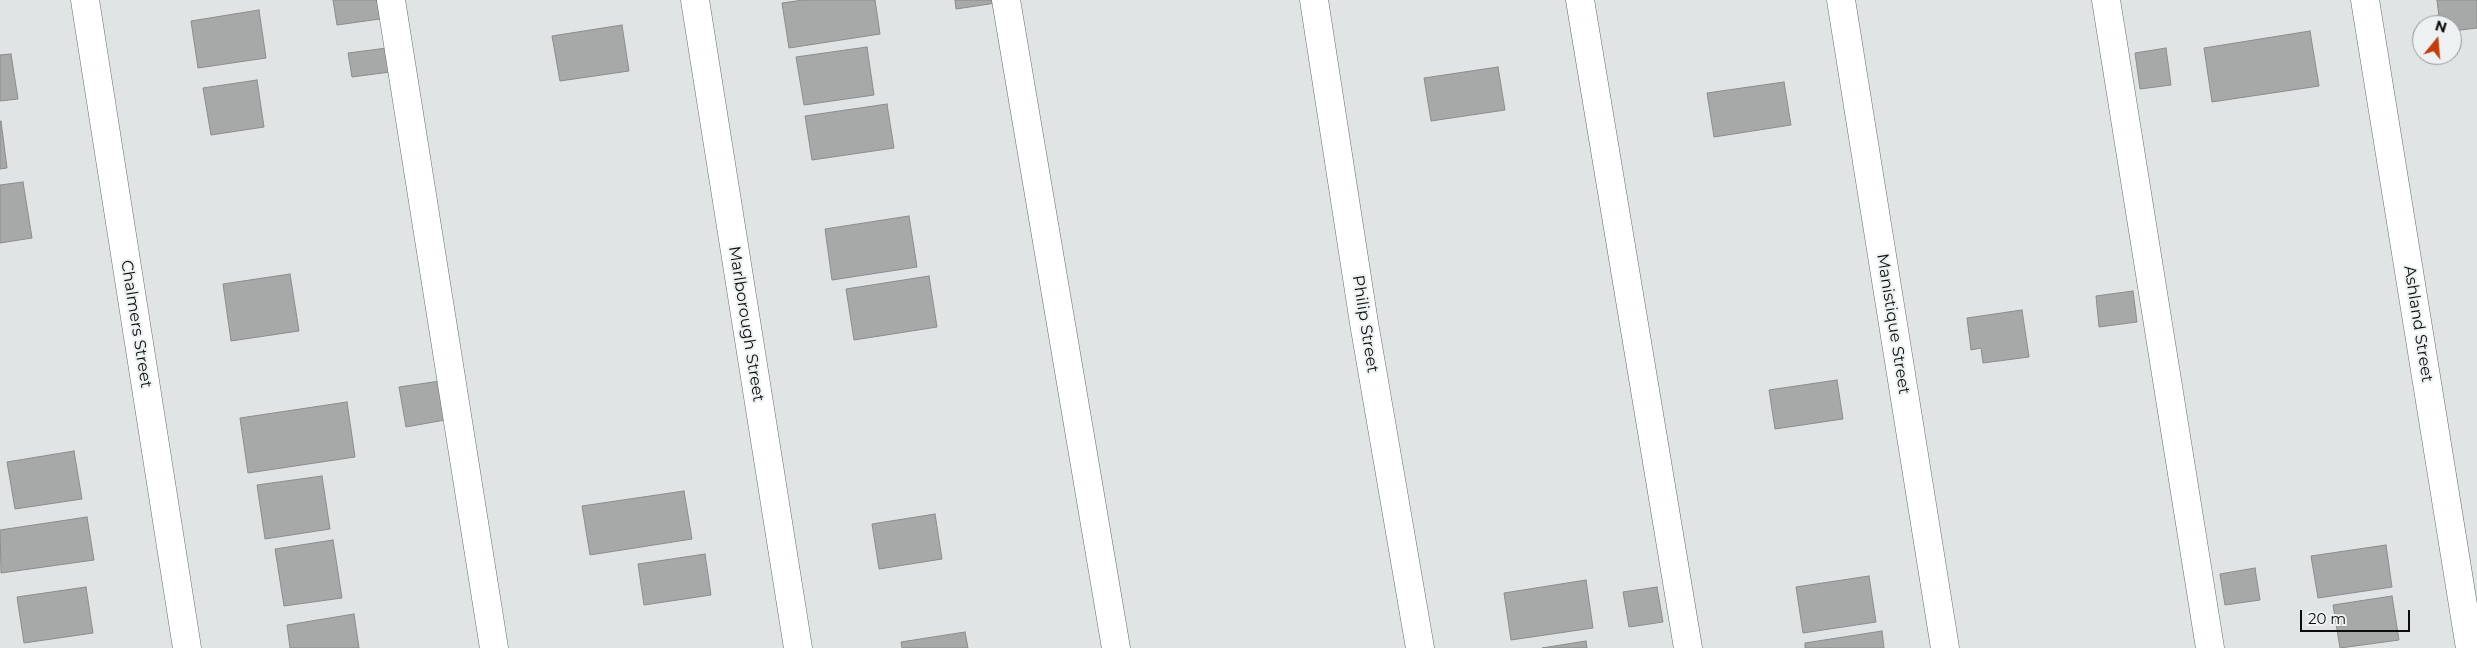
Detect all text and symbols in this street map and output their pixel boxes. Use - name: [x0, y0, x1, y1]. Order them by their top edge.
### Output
- north arrow: [2412, 15, 2462, 65]
- text: N: [2433, 16, 2449, 37]
- street label: Marlborough Street: [724, 245, 768, 403]
- street label: Manistique Street: [1872, 252, 1914, 396]
- street label: Chalmers Street: [116, 259, 156, 389]
- street label: Ashland Street: [2399, 264, 2437, 384]
- street label: Philip Street: [1348, 274, 1382, 374]
- scale bar: [2302, 600, 2412, 632]
- text: 20 m: [2308, 609, 2346, 628]

